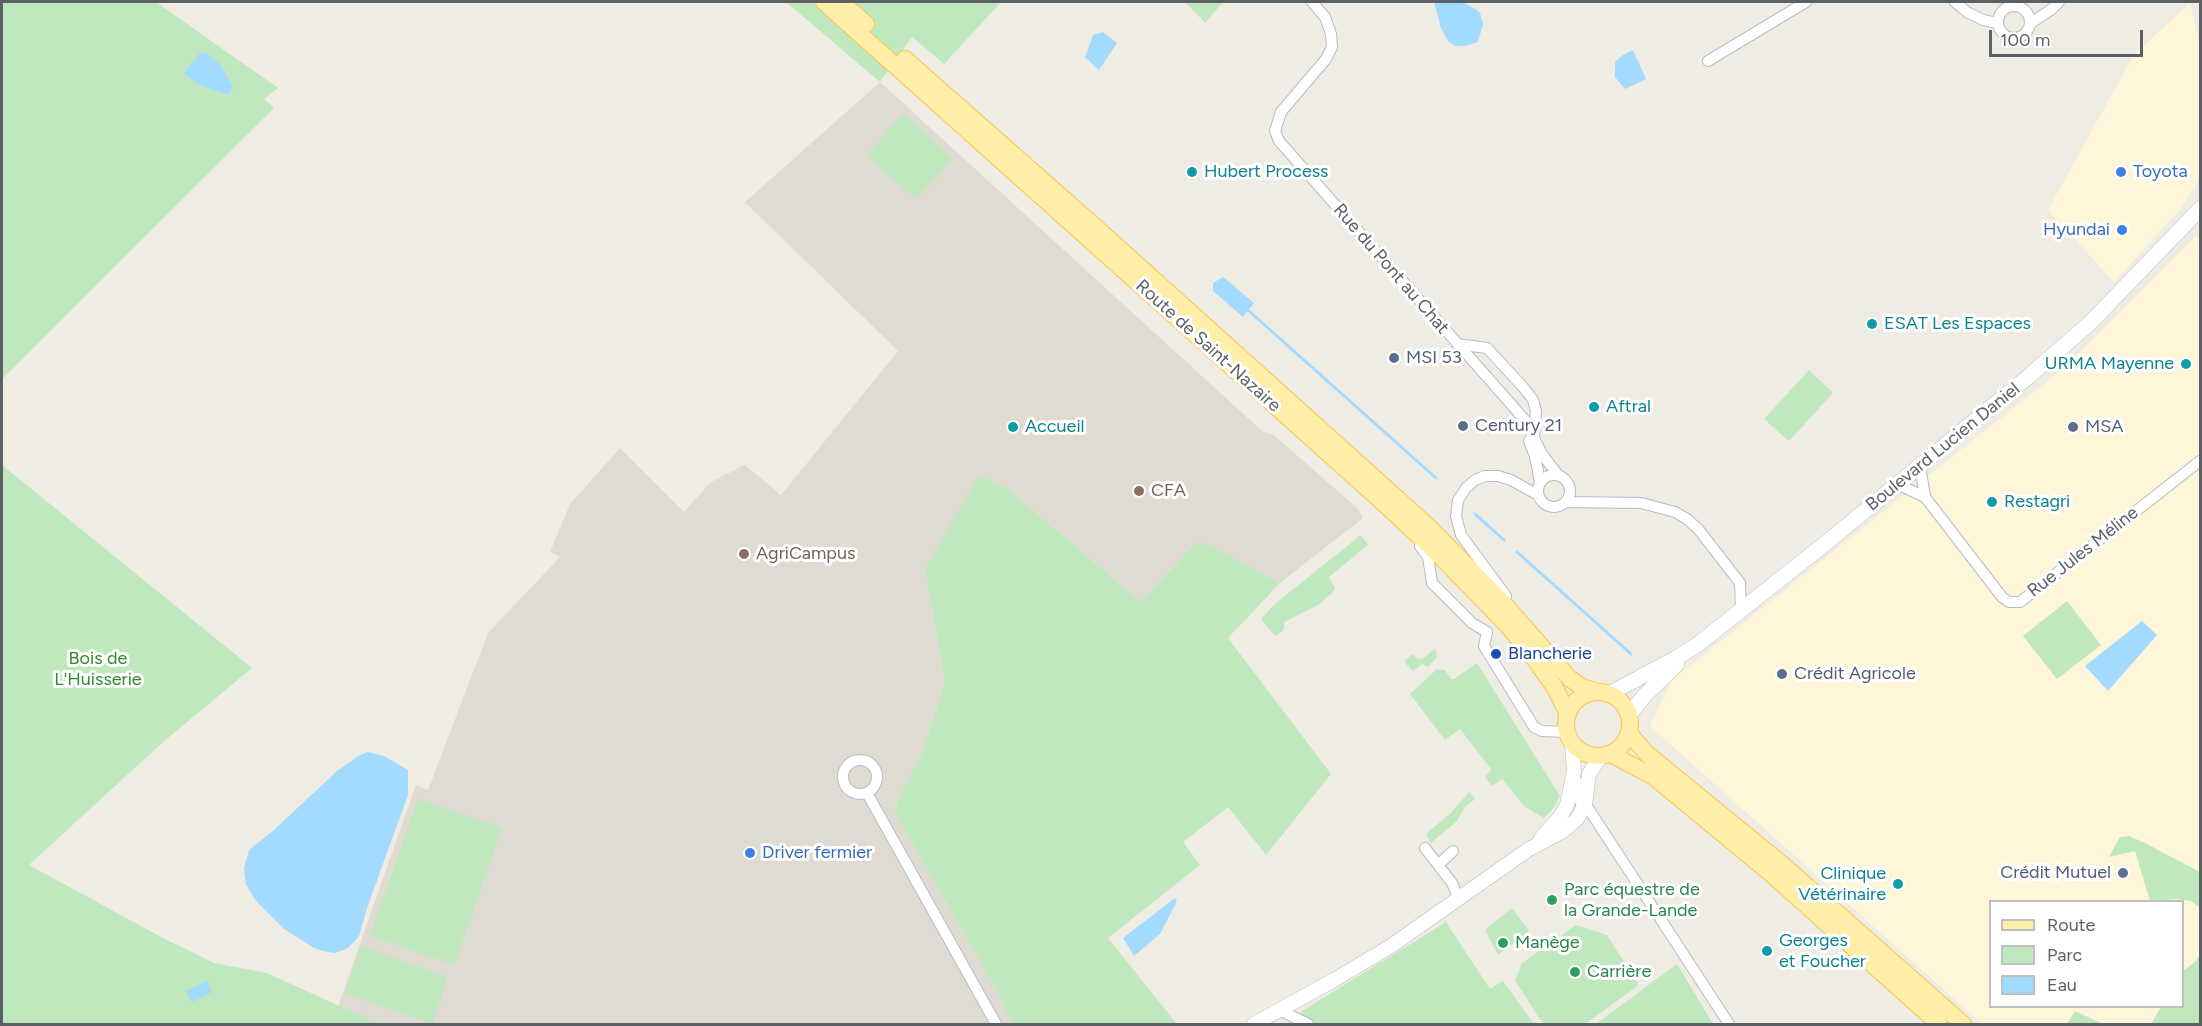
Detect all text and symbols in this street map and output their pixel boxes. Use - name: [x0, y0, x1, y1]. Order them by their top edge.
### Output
- scale bar: [1992, 18, 2146, 56]
- text: 100 m: [2000, 29, 2050, 51]
- place label: Hubert Process: [1204, 161, 1328, 183]
- place label: Toyota: [2133, 161, 2188, 183]
- marker: Hubert Process: [1185, 165, 1199, 179]
- marker: Toyota: [2114, 165, 2128, 179]
- street label: Rue du Pont au Chat: [1329, 200, 1453, 338]
- place label: Hyundai: [2043, 219, 2110, 241]
- marker: Hyundai: [2115, 223, 2129, 237]
- street label: Route de Saint-Nazaire: [1131, 275, 1285, 417]
- place label: ESAT Les Espaces: [1884, 313, 2031, 335]
- marker: ESAT Les Espaces: [1865, 317, 1879, 331]
- place label: MSI 53: [1406, 347, 1462, 369]
- marker: MSI 53: [1387, 351, 1401, 365]
- place label: URMA Mayenne: [2045, 353, 2174, 375]
- marker: URMA Mayenne: [2179, 357, 2193, 371]
- street label: Boulevard Lucien Daniel: [1862, 378, 2024, 516]
- place label: Aftral: [1606, 396, 1651, 418]
- marker: Aftral: [1587, 400, 1601, 414]
- place label: Century 21: [1475, 415, 1562, 437]
- place label: Accueil: [1025, 416, 1085, 438]
- place label: MSA: [2085, 416, 2123, 438]
- marker: Century 21: [1456, 419, 1470, 433]
- marker: Accueil: [1006, 420, 1020, 434]
- marker: MSA: [2066, 420, 2080, 434]
- place label: CFA: [1151, 480, 1186, 502]
- marker: CFA: [1132, 484, 1146, 498]
- place label: Restagri: [2004, 491, 2070, 513]
- marker: Restagri: [1985, 495, 1999, 509]
- street label: Rue Jules Méline: [2023, 502, 2143, 602]
- place label: AgriCampus: [756, 543, 855, 565]
- marker: AgriCampus: [737, 547, 751, 561]
- place label: Blancherie: [1508, 643, 1592, 665]
- marker: Blancherie: [1489, 647, 1503, 661]
- park label: Bois de L'Huisserie: [54, 648, 142, 690]
- place label: Crédit Agricole: [1794, 663, 1916, 685]
- marker: Crédit Agricole: [1775, 667, 1789, 681]
- place label: Driver fermier: [762, 842, 872, 864]
- marker: Driver fermier: [743, 846, 757, 860]
- place label: Crédit Mutuel: [2000, 862, 2111, 884]
- place label: Clinique Vétérinaire: [1798, 863, 1886, 906]
- marker: Crédit Mutuel: [2116, 866, 2130, 880]
- marker: Clinique Vétérinaire: [1891, 877, 1905, 891]
- place label: Parc équestre de la Grande-Lande: [1564, 879, 1700, 922]
- marker: Parc équestre de la Grande-Lande: [1545, 893, 1559, 907]
- legend: [1989, 900, 2184, 1008]
- text: Route: [2047, 914, 2095, 936]
- place label: Georges et Foucher: [1779, 930, 1866, 972]
- place label: Manège: [1515, 932, 1580, 954]
- marker: Manège: [1496, 936, 1510, 950]
- marker: Georges et Foucher: [1760, 944, 1774, 958]
- text: Parc: [2047, 944, 2082, 966]
- place label: Carrière: [1587, 961, 1651, 983]
- marker: Carrière: [1568, 965, 1582, 979]
- text: Eau: [2047, 974, 2077, 996]

